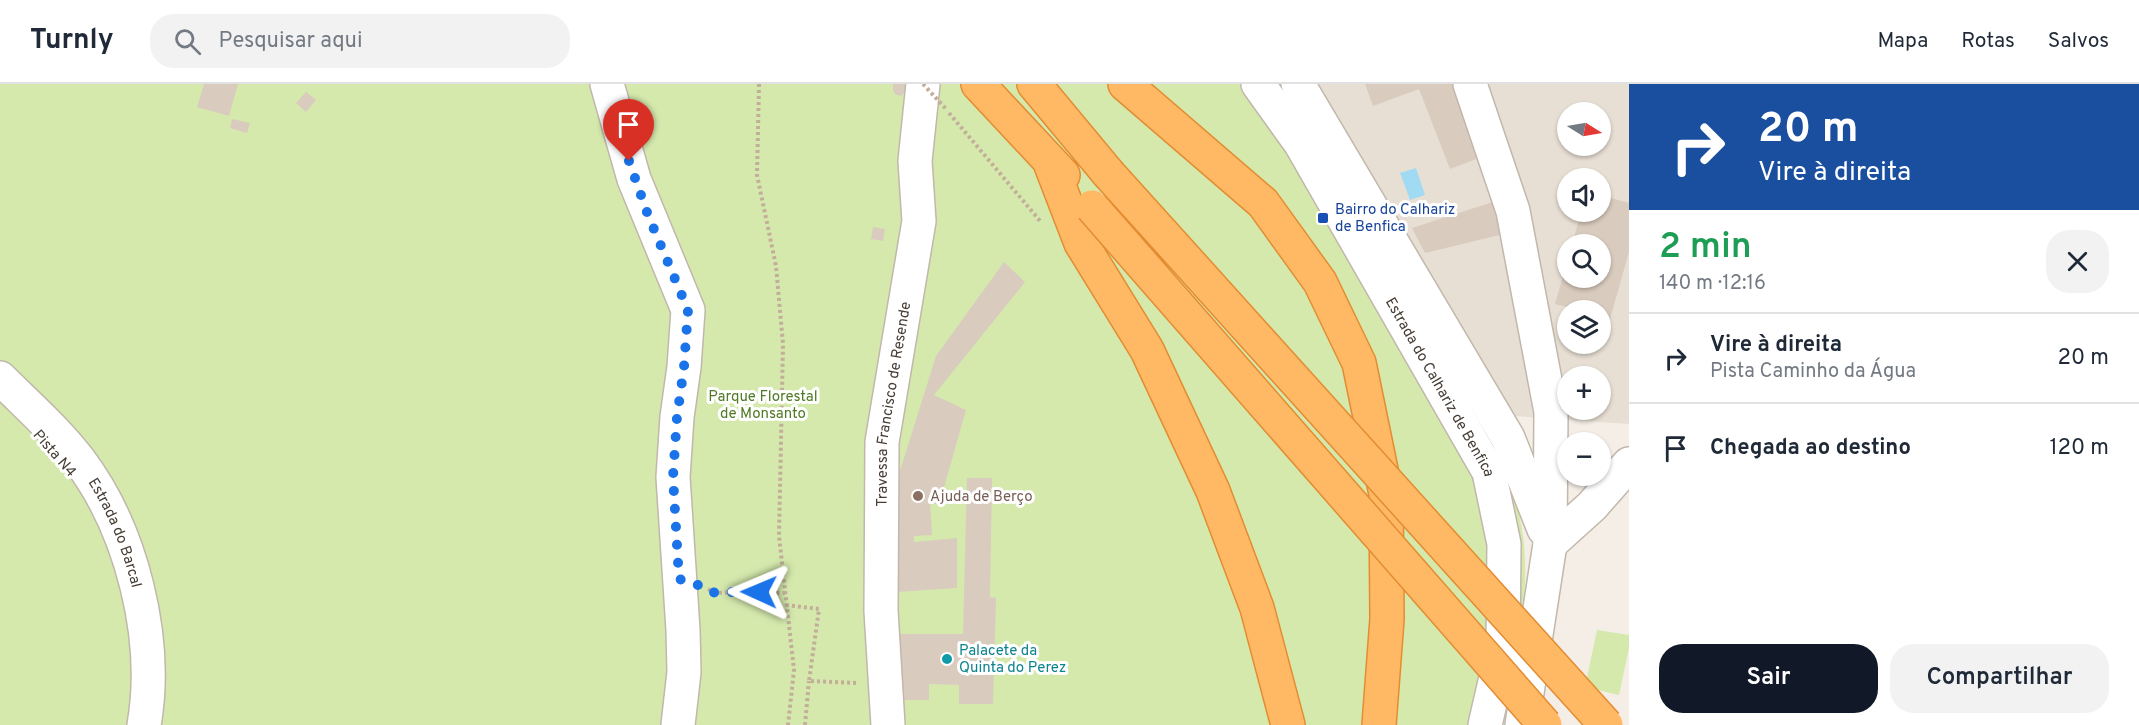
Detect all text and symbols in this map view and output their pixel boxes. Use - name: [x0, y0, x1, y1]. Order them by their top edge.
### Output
- search box: [150, 14, 570, 68]
- text: Turnly: [30, 23, 114, 59]
- icon: search: [171, 25, 204, 58]
- text: Pesquisar aqui: [219, 28, 363, 55]
- text: Mapa: [1878, 28, 1928, 55]
- text: Rotas: [1961, 28, 2015, 55]
- text: Salvos: [2048, 28, 2109, 55]
- pin: [603, 99, 654, 161]
- north arrow: [1557, 102, 1611, 156]
- map controls: [1557, 102, 1611, 486]
- text: 20 m: [1758, 104, 1859, 157]
- icon: arrive: [612, 108, 645, 141]
- icon: right: [1659, 108, 1737, 186]
- text: Vire à direita: [1758, 156, 1911, 190]
- button: sound: [1557, 168, 1611, 222]
- place label: Bairro do Calhariz de Benfica: [1335, 201, 1455, 237]
- marker: Bairro do Calhariz de Benfica: [1316, 211, 1330, 225]
- text: 2 min: [1659, 225, 1752, 271]
- button: close: [2046, 230, 2109, 293]
- button: search: [1557, 234, 1611, 288]
- text: 140 m · 12:16: [1659, 271, 1766, 297]
- street label: Estrada do Calhariz de Benfica: [1380, 295, 1498, 478]
- street label: Travessa Francisco de Resende: [874, 300, 916, 507]
- button: layers: [1557, 300, 1611, 354]
- text: Vire à direita: [1710, 332, 1842, 359]
- icon: right: [1659, 342, 1692, 375]
- text: 20 m: [2058, 345, 2109, 372]
- text: Pista Caminho da Água: [1710, 359, 1916, 385]
- button: +: [1557, 366, 1611, 420]
- park label: Parque Florestal de Monsanto: [708, 388, 818, 424]
- street label: Pista N4: [28, 426, 80, 482]
- button: −: [1557, 432, 1611, 486]
- icon: arrive: [1659, 432, 1692, 465]
- text: Chegada ao destino: [1710, 435, 1911, 462]
- text: 120 m: [2049, 435, 2109, 462]
- street label: Estrada do Barcal: [83, 475, 145, 590]
- place label: Ajuda de Berço: [930, 488, 1033, 507]
- marker: Ajuda de Berço: [911, 489, 925, 503]
- position arrow: [727, 560, 791, 624]
- place label: Palacete da Quinta do Perez: [959, 642, 1066, 678]
- button: Sair: [1659, 644, 1878, 713]
- button: Compartilhar: [1890, 644, 2109, 713]
- marker: Palacete da Quinta do Perez: [940, 652, 954, 666]

